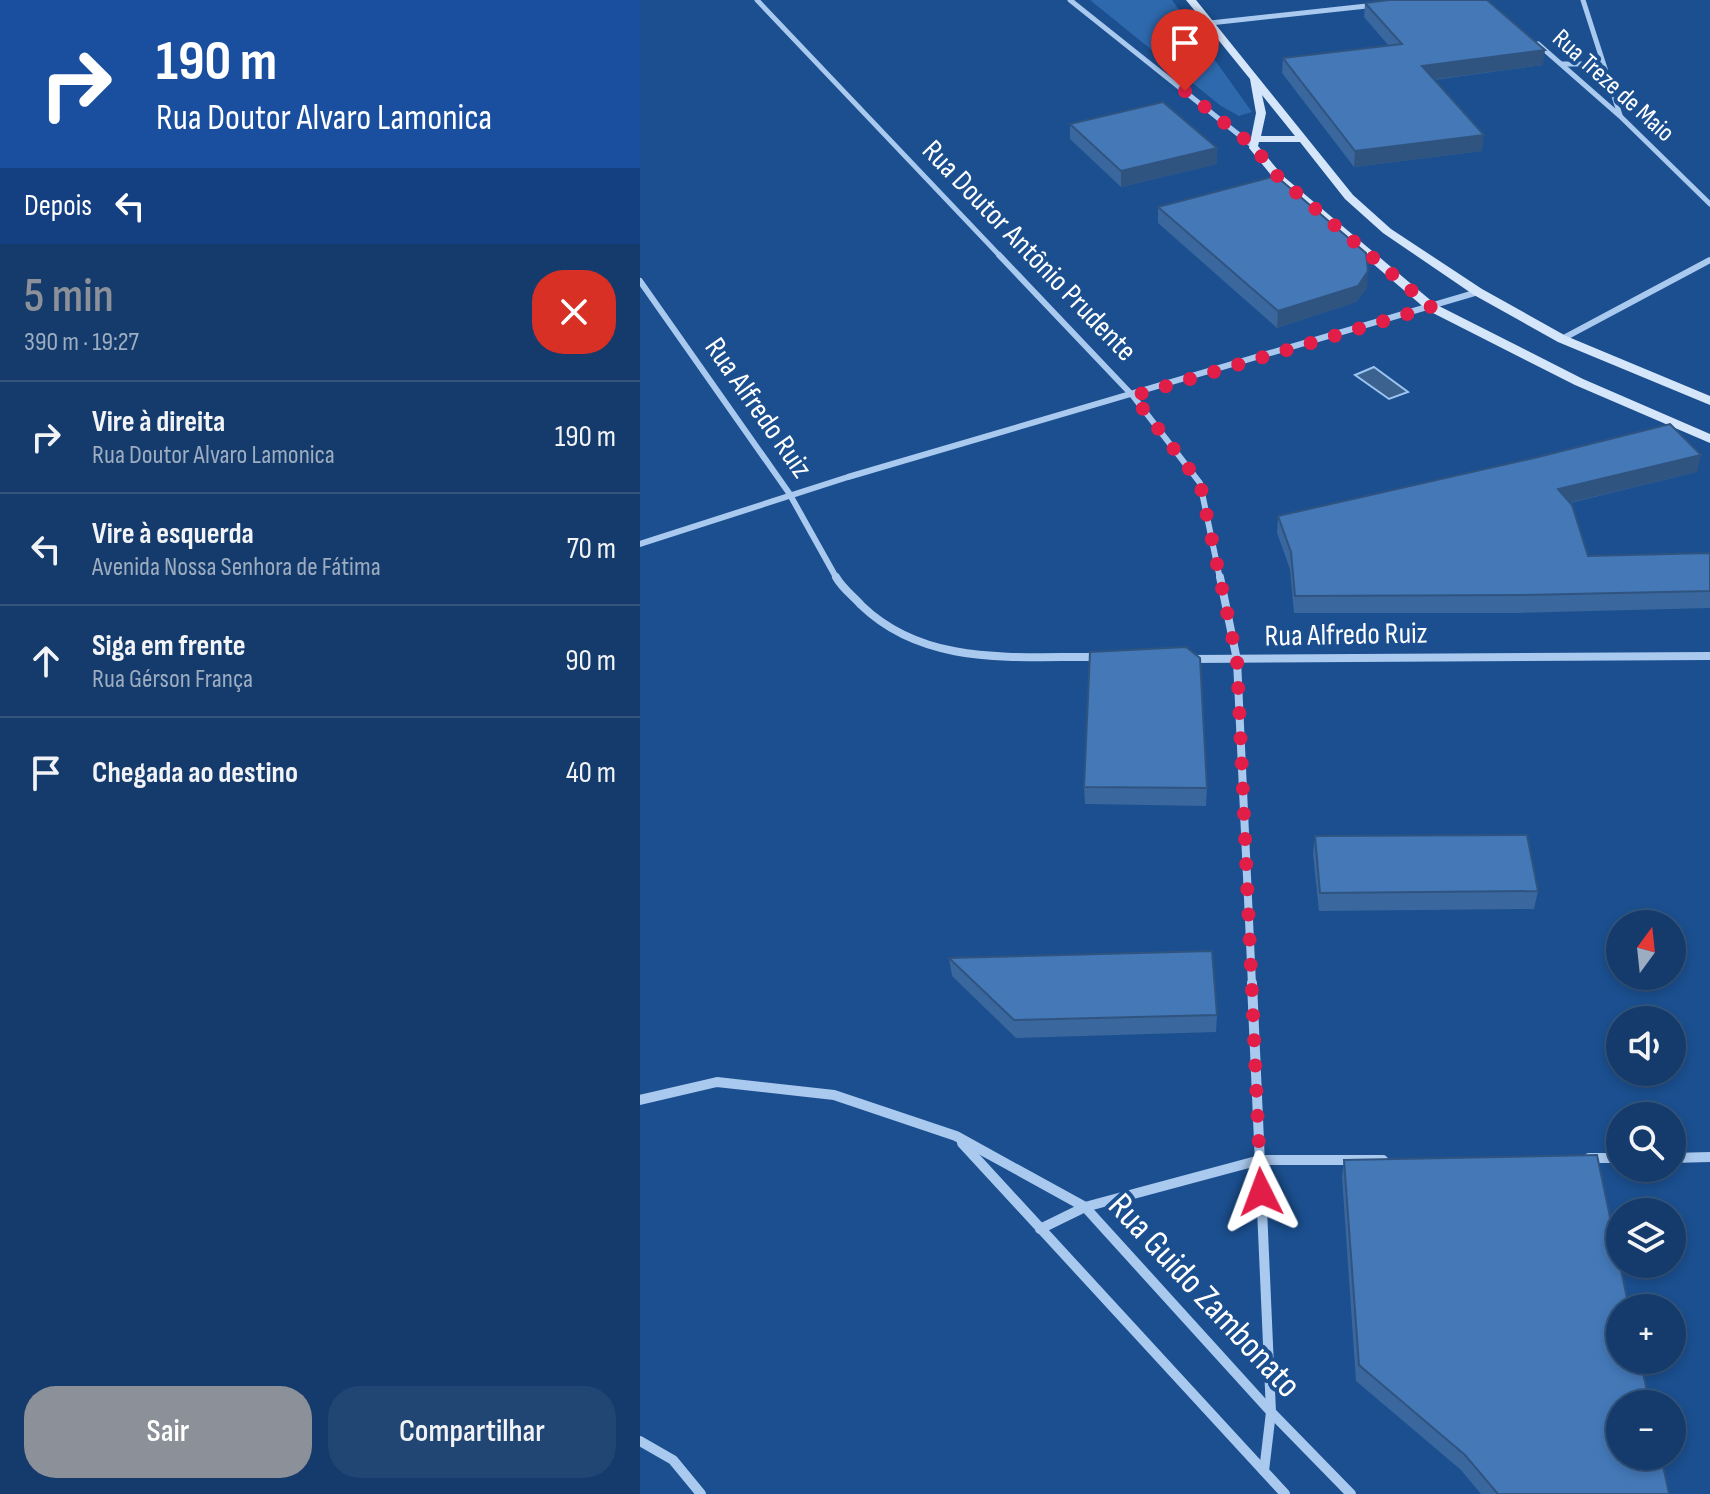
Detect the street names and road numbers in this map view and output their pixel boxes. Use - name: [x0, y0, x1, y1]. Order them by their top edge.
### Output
- street label: Rua Treze de Maio: [1546, 23, 1680, 149]
- street label: Rua Doutor Antônio Prudente: [914, 133, 1144, 369]
- street label: Rua Alfredo Ruiz: [697, 331, 820, 485]
- street label: Rua Alfredo Ruiz: [1264, 616, 1428, 654]
- street label: Rua Guido Zambonato: [1099, 1185, 1309, 1407]

